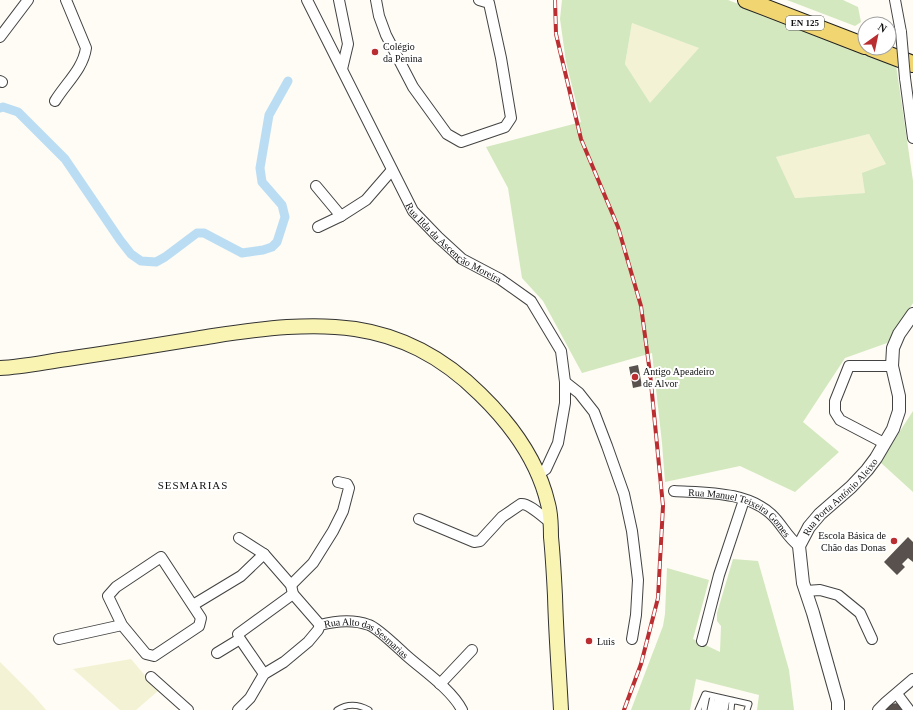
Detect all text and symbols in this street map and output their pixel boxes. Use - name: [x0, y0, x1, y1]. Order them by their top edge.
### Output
- road number: EN 125: [786, 16, 824, 30]
- north arrow: [857, 16, 897, 56]
- text: N: [876, 20, 889, 35]
- place label: Colégio da Penina: [383, 41, 423, 64]
- marker: Colégio da Penina: [370, 47, 380, 57]
- street label: Rua Ilda da Ascenção Moreira: [404, 200, 504, 285]
- place label: Antigo Apeadeiro de Alvor: [643, 366, 714, 389]
- marker: Antigo Apeadeiro de Alvor: [630, 372, 640, 382]
- street label: Rua Porta António Aleixo: [800, 456, 880, 537]
- district label: SESMARIAS: [158, 479, 228, 491]
- street label: Rua Manuel Teixeira Gomes: [688, 486, 793, 539]
- place label: Escola Básica de Chão das Donas: [818, 530, 887, 553]
- marker: Escola Básica de Chão das Donas: [889, 536, 899, 546]
- street label: Rua Alto das Sesmarias: [323, 616, 411, 660]
- marker: Luis: [584, 636, 594, 646]
- place label: Luis: [597, 636, 615, 647]

